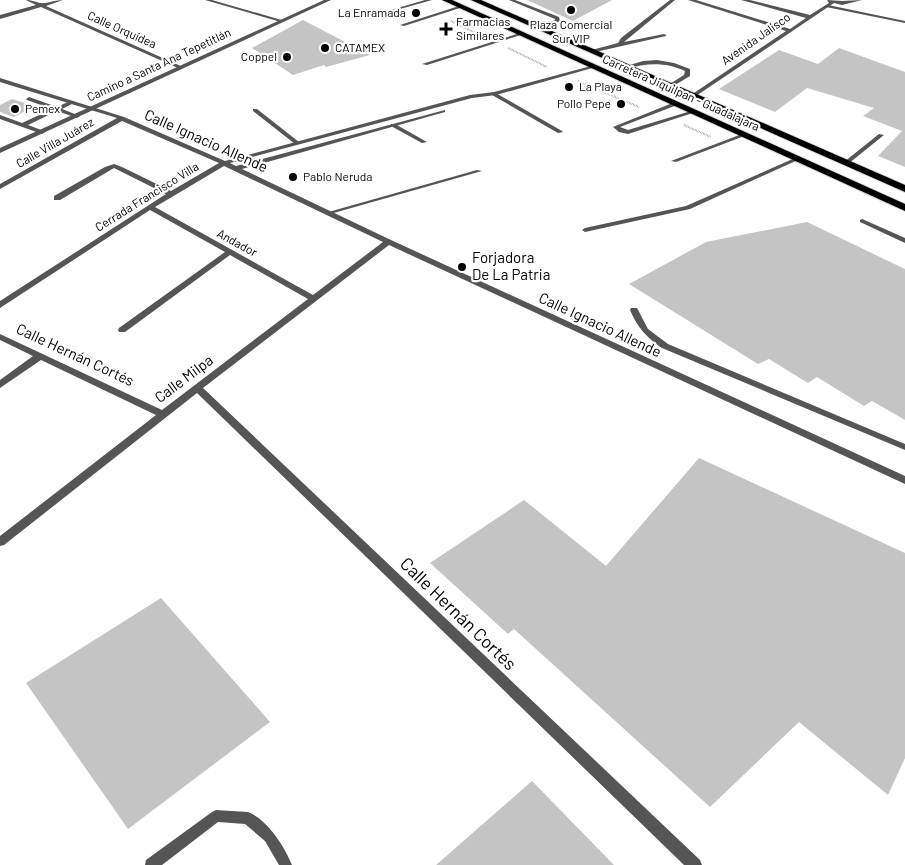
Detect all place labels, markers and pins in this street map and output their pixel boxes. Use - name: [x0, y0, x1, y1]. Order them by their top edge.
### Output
- marker: Plaza Comercial Sur VIP: [565, 4, 577, 16]
- place label: La Enramada: [338, 5, 406, 19]
- marker: La Enramada: [410, 7, 422, 19]
- place label: Farmacias Similares: [456, 14, 510, 42]
- place label: Plaza Comercial Sur VIP: [530, 17, 612, 45]
- marker: Farmacias Similares: [440, 23, 452, 35]
- place label: CATAMEX: [335, 40, 385, 54]
- marker: CATAMEX: [319, 42, 331, 54]
- place label: Coppel: [241, 49, 277, 63]
- marker: Coppel: [281, 51, 293, 63]
- place label: La Playa: [579, 79, 622, 93]
- marker: La Playa: [563, 81, 575, 93]
- place label: Pollo Pepe: [557, 96, 611, 110]
- marker: Pollo Pepe: [615, 98, 627, 110]
- place label: Pemex: [25, 101, 60, 115]
- marker: Pemex: [9, 103, 21, 115]
- place label: Pablo Neruda: [303, 169, 372, 183]
- marker: Pablo Neruda: [287, 171, 299, 183]
- place label: Forjadora De La Patria: [472, 248, 550, 283]
- marker: Forjadora De La Patria: [456, 261, 468, 273]

